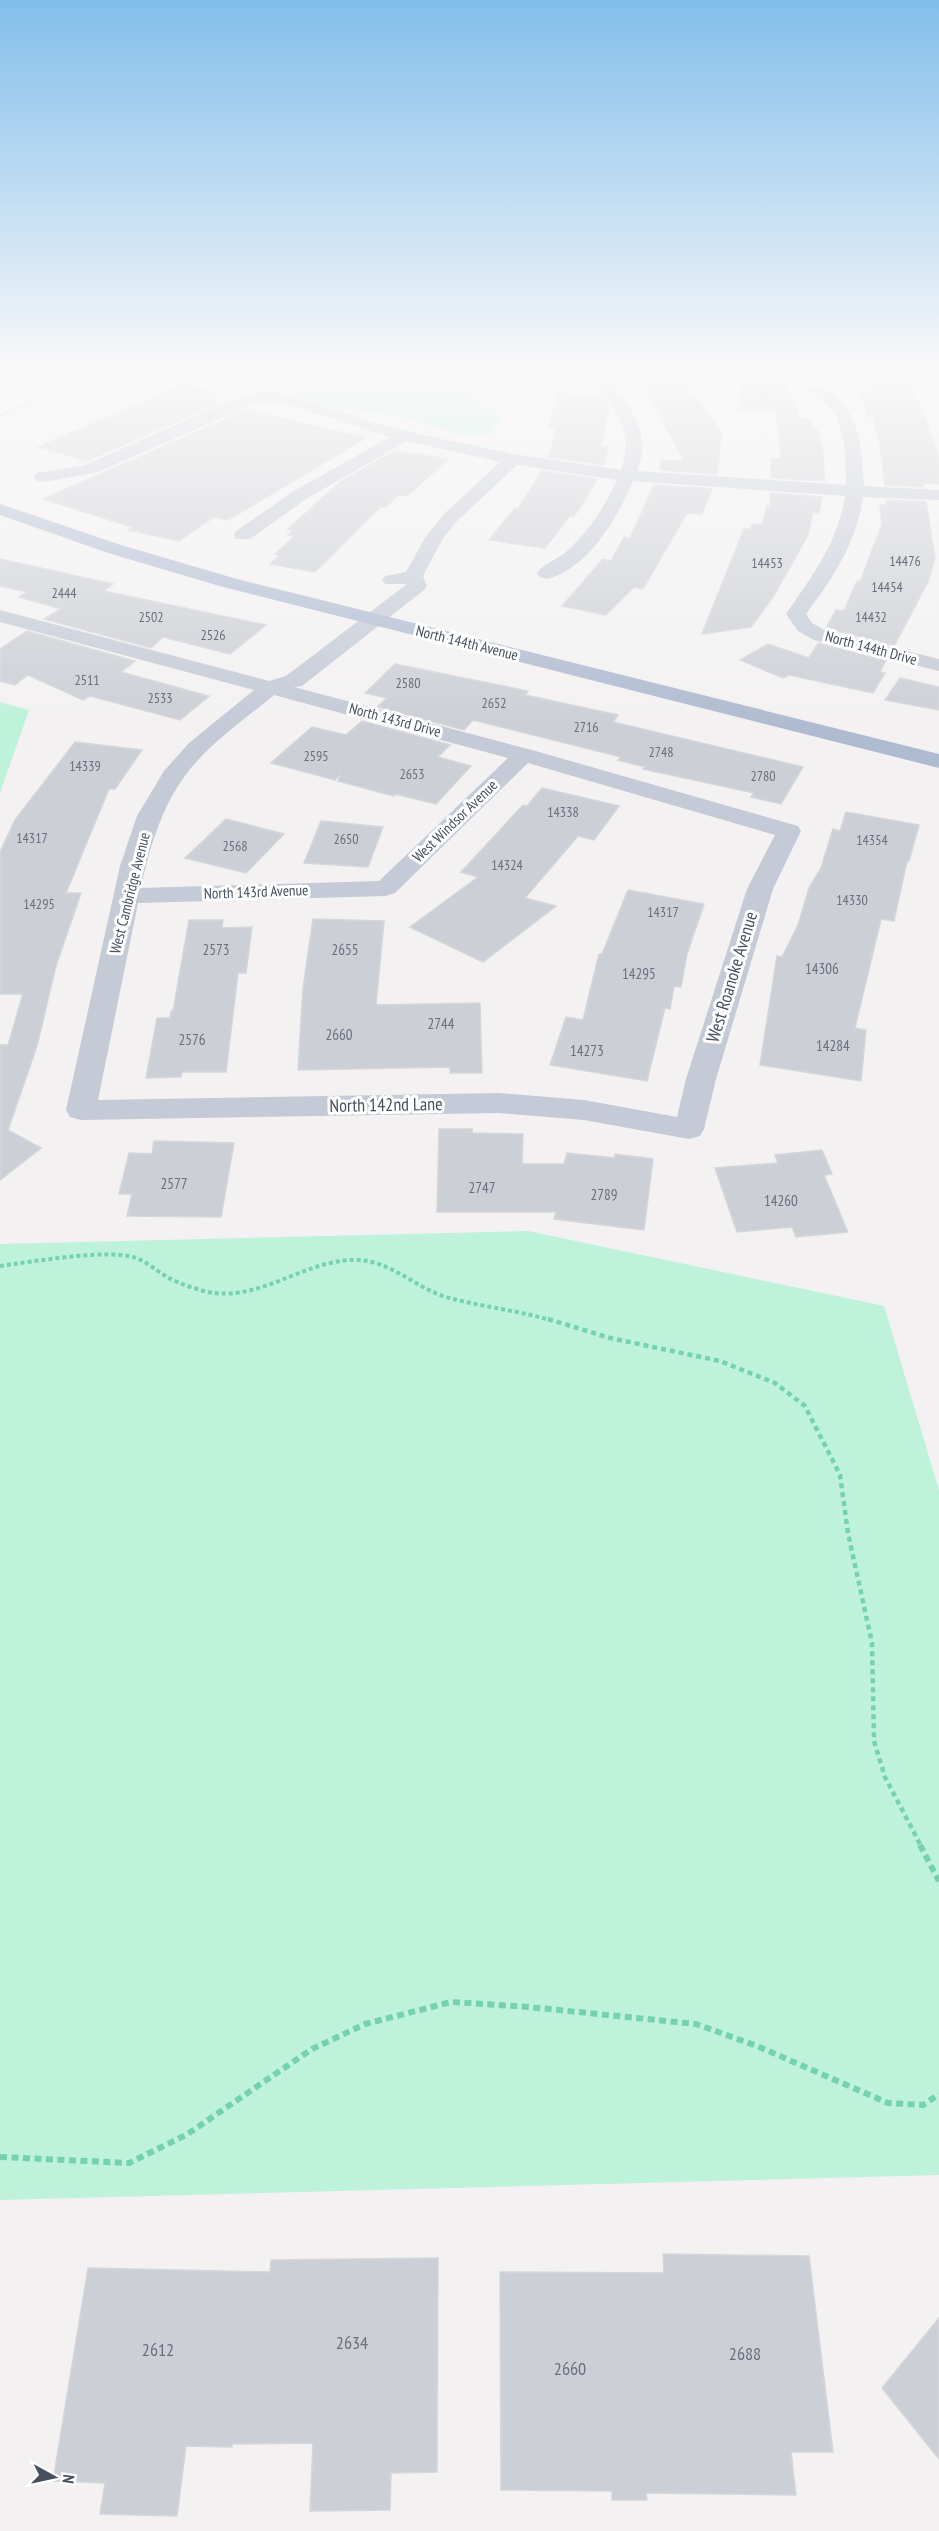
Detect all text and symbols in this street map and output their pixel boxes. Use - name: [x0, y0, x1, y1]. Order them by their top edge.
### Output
- house number: 14476: [889, 552, 921, 570]
- house number: 14453: [751, 554, 783, 572]
- house number: 14454: [871, 578, 903, 596]
- house number: 2444: [51, 584, 77, 602]
- house number: 2502: [138, 608, 164, 626]
- house number: 14432: [855, 608, 887, 626]
- street label: North 144th Avenue: [414, 621, 520, 664]
- house number: 2526: [200, 626, 226, 644]
- street label: North 144th Drive: [823, 626, 919, 669]
- house number: 2511: [74, 671, 100, 689]
- house number: 2580: [395, 674, 421, 692]
- house number: 2533: [147, 689, 173, 707]
- house number: 2652: [481, 694, 507, 712]
- street label: North 143rd Drive: [347, 698, 443, 741]
- house number: 2716: [573, 718, 599, 736]
- house number: 2748: [648, 743, 674, 761]
- house number: 2595: [303, 747, 329, 765]
- house number: 14339: [69, 757, 101, 775]
- house number: 2653: [399, 765, 425, 783]
- house number: 2780: [750, 767, 776, 785]
- street label: West Windsor Avenue: [408, 775, 501, 866]
- house number: 14338: [547, 803, 579, 821]
- house number: 14317: [16, 829, 48, 847]
- street label: West Cambridge Avenue: [105, 830, 154, 955]
- house number: 2650: [333, 830, 359, 848]
- house number: 14354: [856, 831, 888, 849]
- house number: 2568: [222, 837, 248, 855]
- house number: 14324: [491, 856, 523, 874]
- street label: North 143rd Avenue: [203, 880, 309, 903]
- house number: 14330: [836, 891, 868, 909]
- house number: 14295: [23, 895, 55, 913]
- house number: 14317: [647, 903, 679, 921]
- street label: West Roanoke Avenue: [701, 909, 762, 1045]
- house number: 2573: [202, 940, 230, 959]
- house number: 2655: [331, 940, 359, 959]
- house number: 14306: [805, 959, 839, 978]
- house number: 14295: [622, 964, 656, 983]
- house number: 2744: [427, 1014, 455, 1033]
- house number: 2660: [325, 1025, 353, 1044]
- house number: 2576: [178, 1030, 206, 1049]
- house number: 14284: [816, 1036, 850, 1055]
- house number: 14273: [570, 1041, 604, 1060]
- street label: North 142nd Lane: [329, 1092, 443, 1117]
- house number: 2577: [160, 1174, 188, 1193]
- house number: 2747: [468, 1178, 496, 1197]
- house number: 2789: [590, 1185, 618, 1204]
- house number: 14260: [764, 1191, 798, 1210]
- house number: 2634: [336, 2331, 368, 2354]
- house number: 2612: [142, 2338, 174, 2361]
- house number: 2688: [729, 2342, 761, 2365]
- house number: 2660: [554, 2357, 586, 2380]
- north arrow: [24, 2447, 84, 2507]
- text: N: [58, 2473, 79, 2485]

